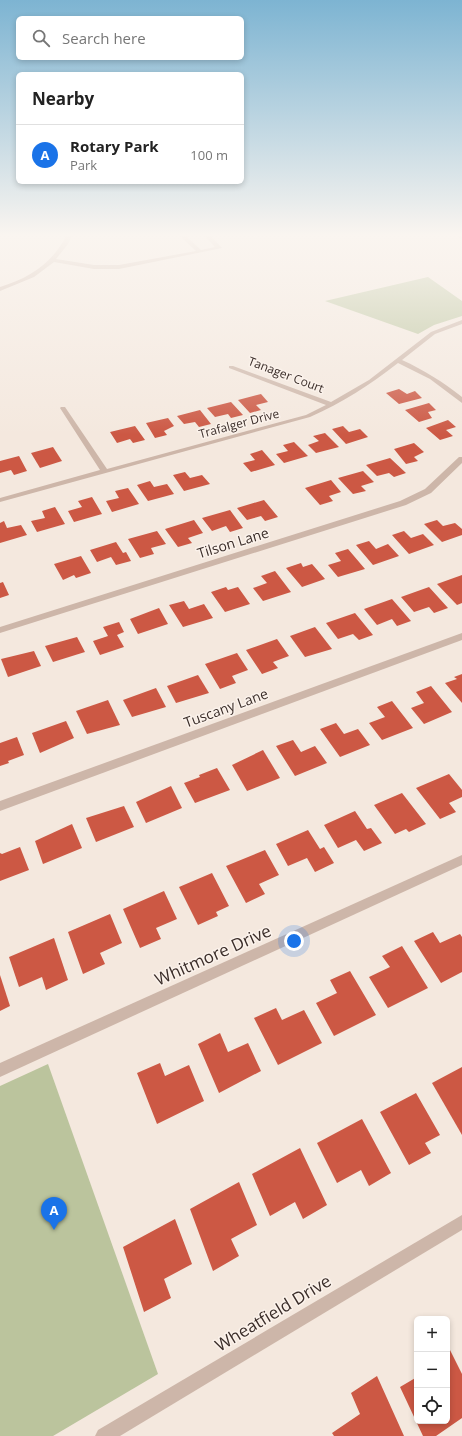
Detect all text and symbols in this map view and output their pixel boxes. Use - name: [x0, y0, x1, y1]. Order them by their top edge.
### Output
- search box: [16, 16, 244, 60]
- icon: search: [30, 27, 52, 49]
- text: Search here: [62, 28, 146, 48]
- text: Nearby: [32, 87, 94, 110]
- text: Rotary Park: [70, 136, 159, 156]
- text: A: [41, 146, 49, 164]
- text: 100 m: [190, 146, 228, 164]
- text: Park: [70, 156, 97, 174]
- street label: Tanager Court: [246, 352, 327, 397]
- street label: Trafalger Drive: [197, 405, 281, 442]
- street label: Tilson Lane: [195, 523, 271, 562]
- street label: Tuscany Lane: [181, 683, 271, 732]
- street label: Whitmore Drive: [151, 919, 275, 990]
- your location: [284, 931, 304, 951]
- pin: A: [41, 1197, 67, 1230]
- street label: Wheatfield Drive: [210, 1269, 335, 1356]
- map controls: [414, 1316, 450, 1424]
- button: +: [414, 1316, 450, 1352]
- button: −: [414, 1352, 450, 1388]
- button: locate: [414, 1388, 450, 1424]

